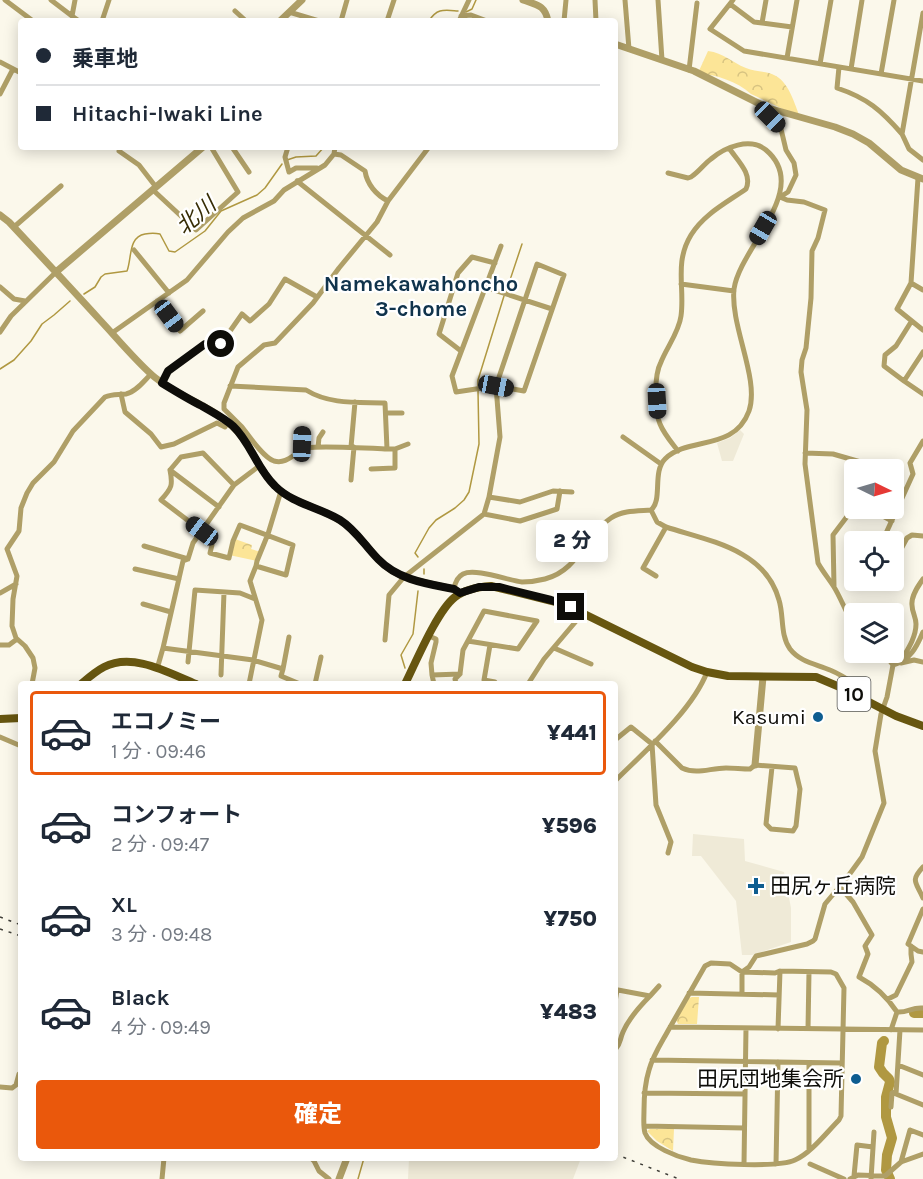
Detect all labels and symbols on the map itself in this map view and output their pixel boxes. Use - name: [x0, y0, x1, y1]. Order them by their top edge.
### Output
- car: [751, 98, 789, 136]
- water label: 北川: [171, 191, 223, 240]
- car: [746, 208, 780, 248]
- district label: Namekawahoncho 3-chome: [324, 271, 518, 322]
- car: [151, 296, 187, 336]
- route start: [207, 330, 234, 357]
- car: [477, 374, 515, 398]
- car: [647, 383, 667, 419]
- car: [292, 426, 312, 462]
- north arrow: [844, 459, 904, 519]
- car: [182, 513, 222, 549]
- callout: 2 分: [535, 520, 607, 562]
- route end: [557, 593, 584, 620]
- road number: 10: [838, 677, 870, 711]
- place label: Kasumi: [732, 705, 806, 729]
- marker: Kasumi: [811, 710, 825, 724]
- place label: 田尻ヶ丘病院: [770, 874, 896, 898]
- marker: 田尻ヶ丘病院: [747, 877, 765, 895]
- place label: 田尻団地集会所: [697, 1067, 844, 1091]
- marker: 田尻団地集会所: [849, 1072, 863, 1086]

